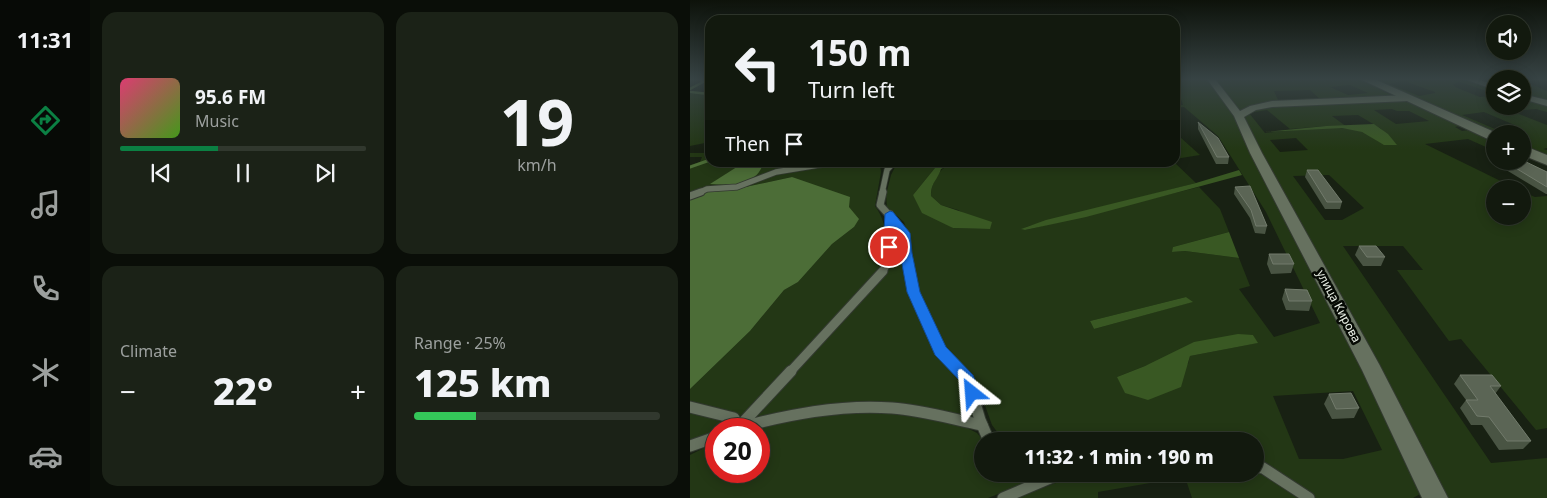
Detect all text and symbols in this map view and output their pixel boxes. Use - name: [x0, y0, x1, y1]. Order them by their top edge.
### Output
- map controls: [1486, 15, 1531, 225]
- button: sound: [1486, 15, 1531, 60]
- text: 11:31: [17, 24, 73, 54]
- text: 150 m: [808, 29, 911, 76]
- icon: left: [725, 35, 790, 100]
- button: layers: [1486, 70, 1531, 115]
- text: Turn left: [808, 74, 895, 104]
- text: 19: [500, 77, 574, 165]
- text: 95.6 FM: [195, 84, 266, 110]
- icon: directions: [28, 103, 63, 138]
- text: Music: [195, 110, 239, 132]
- button: +: [1486, 125, 1531, 170]
- icon: arrive: [780, 130, 808, 158]
- text: Then: [725, 131, 770, 157]
- text: km/h: [517, 154, 557, 176]
- icon: previous: [147, 159, 175, 187]
- icon: pause: [229, 159, 257, 187]
- icon: next: [311, 159, 339, 187]
- button: −: [1486, 180, 1531, 225]
- icon: music: [28, 187, 63, 222]
- pin: [868, 226, 910, 268]
- icon: arrive: [875, 233, 903, 261]
- street label: улица Кирова: [1313, 267, 1365, 345]
- icon: phone: [28, 271, 63, 306]
- text: Range · 25%: [414, 332, 506, 354]
- text: Climate: [120, 340, 177, 362]
- icon: climate: [28, 355, 63, 390]
- text: 125 km: [414, 356, 552, 408]
- text: 22°: [213, 364, 273, 416]
- position arrow: [945, 366, 997, 418]
- text: −: [120, 372, 136, 410]
- text: +: [350, 372, 366, 410]
- speed limit sign: 20: [705, 418, 770, 483]
- icon: car: [28, 439, 63, 474]
- text: 11:32 · 1 min · 190 m: [1024, 444, 1214, 470]

